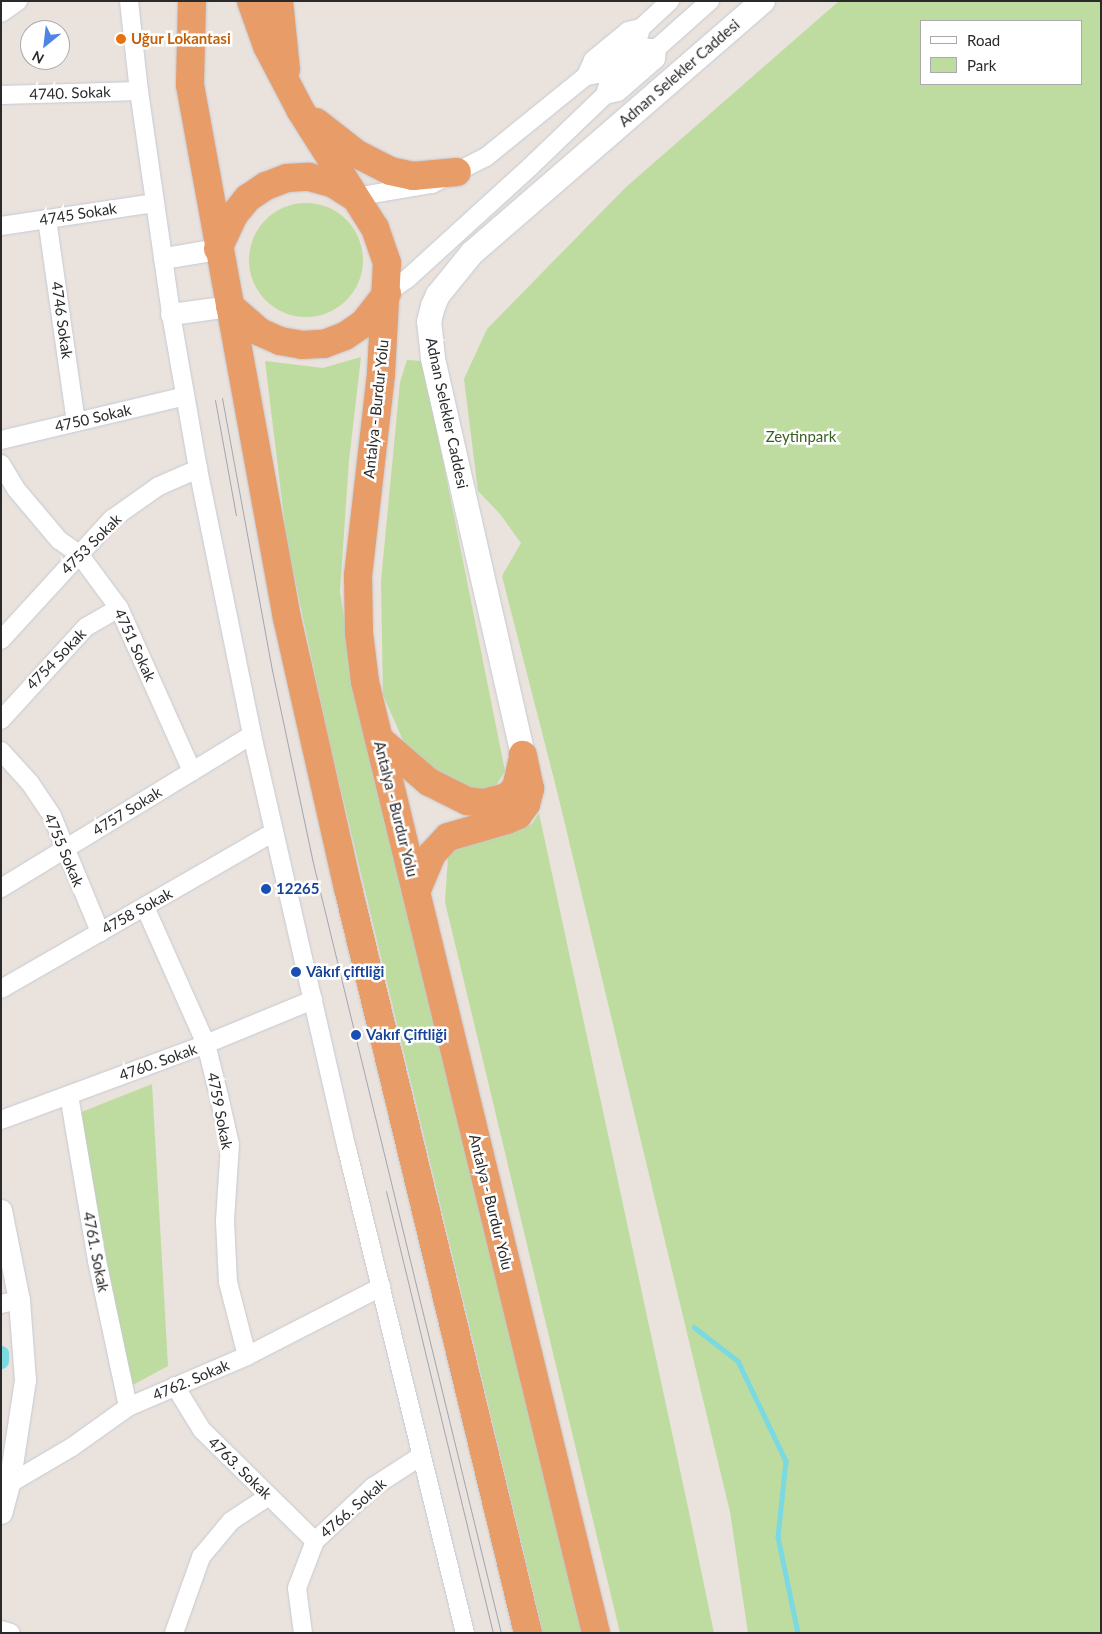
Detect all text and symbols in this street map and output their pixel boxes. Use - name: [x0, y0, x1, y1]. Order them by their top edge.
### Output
- street label: Adnan Selekler Caddesi: [615, 16, 743, 130]
- north arrow: [20, 20, 70, 70]
- legend: [920, 20, 1082, 85]
- place label: Uğur Lokantasi: [131, 30, 231, 48]
- text: Road: [967, 31, 1000, 49]
- marker: Uğur Lokantasi: [115, 33, 127, 45]
- text: N: [29, 48, 47, 68]
- text: Park: [967, 56, 996, 74]
- street label: 4740. Sokak: [29, 83, 111, 103]
- street label: 4745 Sokak: [38, 199, 118, 229]
- street label: 4746 Sokak: [48, 280, 76, 360]
- street label: Adnan Selekler Caddesi: [422, 336, 472, 490]
- street label: Antalya - Burdur Yolu: [360, 338, 392, 480]
- street label: 4750 Sokak: [53, 400, 133, 436]
- park label: Zeytinpark: [766, 428, 836, 446]
- street label: 4753 Sokak: [57, 510, 125, 578]
- street label: 4751 Sokak: [110, 606, 160, 684]
- street label: 4754 Sokak: [22, 625, 90, 693]
- street label: Antalya - Burdur Yolu: [370, 739, 422, 879]
- street label: 4757 Sokak: [89, 783, 165, 839]
- street label: 4755 Sokak: [40, 811, 88, 889]
- place label: 12265: [276, 880, 319, 898]
- marker: 12265: [260, 883, 272, 895]
- street label: 4758 Sokak: [99, 884, 175, 938]
- place label: Vâkıf çiftliği: [306, 963, 385, 981]
- marker: Vâkıf çiftliği: [290, 966, 302, 978]
- place label: Vakıf Çiftliği: [366, 1026, 447, 1044]
- marker: Vakıf Çiftliği: [350, 1029, 362, 1041]
- street label: 4760. Sokak: [117, 1040, 199, 1084]
- street label: 4759 Sokak: [204, 1071, 236, 1151]
- street label: Antalya - Burdur Yolu: [465, 1132, 517, 1272]
- street label: 4761. Sokak: [79, 1210, 113, 1294]
- street label: 4762. Sokak: [150, 1356, 232, 1404]
- street label: 4763. Sokak: [204, 1433, 276, 1503]
- street label: 4766. Sokak: [316, 1474, 390, 1542]

